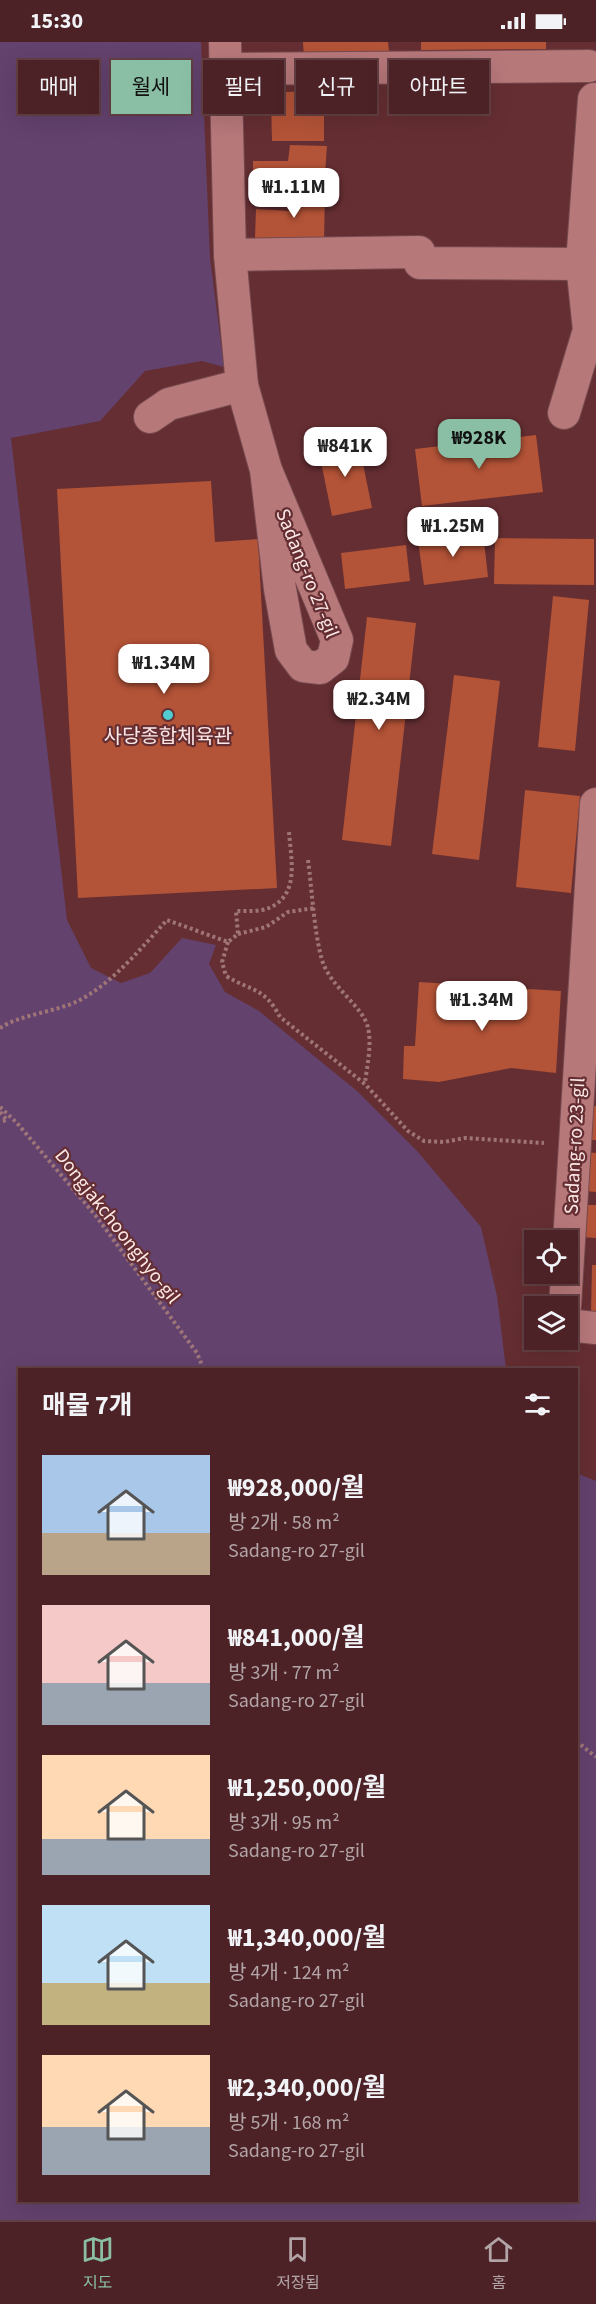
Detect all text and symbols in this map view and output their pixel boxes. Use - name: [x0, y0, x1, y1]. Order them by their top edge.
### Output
- text: 15:30: [30, 5, 83, 37]
- chip: 매매: [18, 60, 99, 114]
- chip: 월세: [111, 60, 191, 114]
- chip: 필터: [203, 60, 284, 114]
- chip: 신규: [296, 60, 377, 114]
- chip: 아파트: [389, 60, 489, 114]
- pin: ₩1.11M: [245, 168, 343, 219]
- text: ₩1.11M: [262, 173, 326, 201]
- pin: ₩928K: [437, 419, 521, 470]
- text: ₩928K: [452, 424, 506, 452]
- pin: ₩841K: [303, 427, 387, 478]
- text: ₩841K: [318, 432, 372, 460]
- street label: Sadang-ro 27-gil: [268, 505, 346, 642]
- pin: ₩1.25M: [404, 507, 502, 558]
- text: ₩1.25M: [421, 512, 485, 540]
- pin: ₩1.34M: [115, 644, 213, 695]
- text: ₩1.34M: [132, 649, 196, 677]
- pin: ₩2.34M: [330, 680, 428, 731]
- text: ₩2.34M: [347, 685, 411, 713]
- marker: 사당종합체육관: [161, 708, 175, 722]
- place label: 사당종합체육관: [104, 723, 232, 751]
- pin: ₩1.34M: [433, 981, 531, 1032]
- text: ₩1.34M: [450, 986, 514, 1014]
- street label: Sadang-ro 23-gil: [557, 1077, 593, 1215]
- street label: Dongjakchoonghyo-gil: [48, 1143, 187, 1310]
- map controls: [524, 1230, 578, 1350]
- button: locate: [524, 1230, 578, 1284]
- button: layers: [524, 1296, 578, 1350]
- text: 매물 7개: [42, 1387, 133, 1424]
- icon: filters: [521, 1388, 554, 1421]
- text: ₩928,000/월: [228, 1469, 365, 1506]
- icon: home: [90, 1479, 162, 1551]
- text: 방 2개 · 58 m²: [228, 1509, 340, 1537]
- text: Sadang-ro 27-gil: [228, 1537, 365, 1565]
- text: ₩841,000/월: [228, 1619, 365, 1656]
- icon: home: [90, 1629, 162, 1701]
- text: 방 3개 · 77 m²: [228, 1659, 340, 1687]
- text: Sadang-ro 27-gil: [228, 1687, 365, 1715]
- text: ₩1,250,000/월: [228, 1769, 386, 1806]
- icon: home: [90, 1779, 162, 1851]
- text: 방 3개 · 95 m²: [228, 1809, 340, 1837]
- text: Sadang-ro 27-gil: [228, 1837, 365, 1865]
- text: ₩1,340,000/월: [228, 1919, 386, 1956]
- icon: home: [90, 1929, 162, 2001]
- text: 방 4개 · 124 m²: [228, 1959, 349, 1987]
- text: Sadang-ro 27-gil: [228, 1987, 365, 2015]
- text: ₩2,340,000/월: [228, 2069, 386, 2106]
- icon: home: [90, 2079, 162, 2151]
- text: 방 5개 · 168 m²: [228, 2109, 349, 2137]
- text: Sadang-ro 27-gil: [228, 2137, 365, 2165]
- tab: 지도: [81, 2233, 114, 2294]
- tab: 저장됨: [276, 2233, 320, 2294]
- tab: 홈: [482, 2233, 515, 2294]

